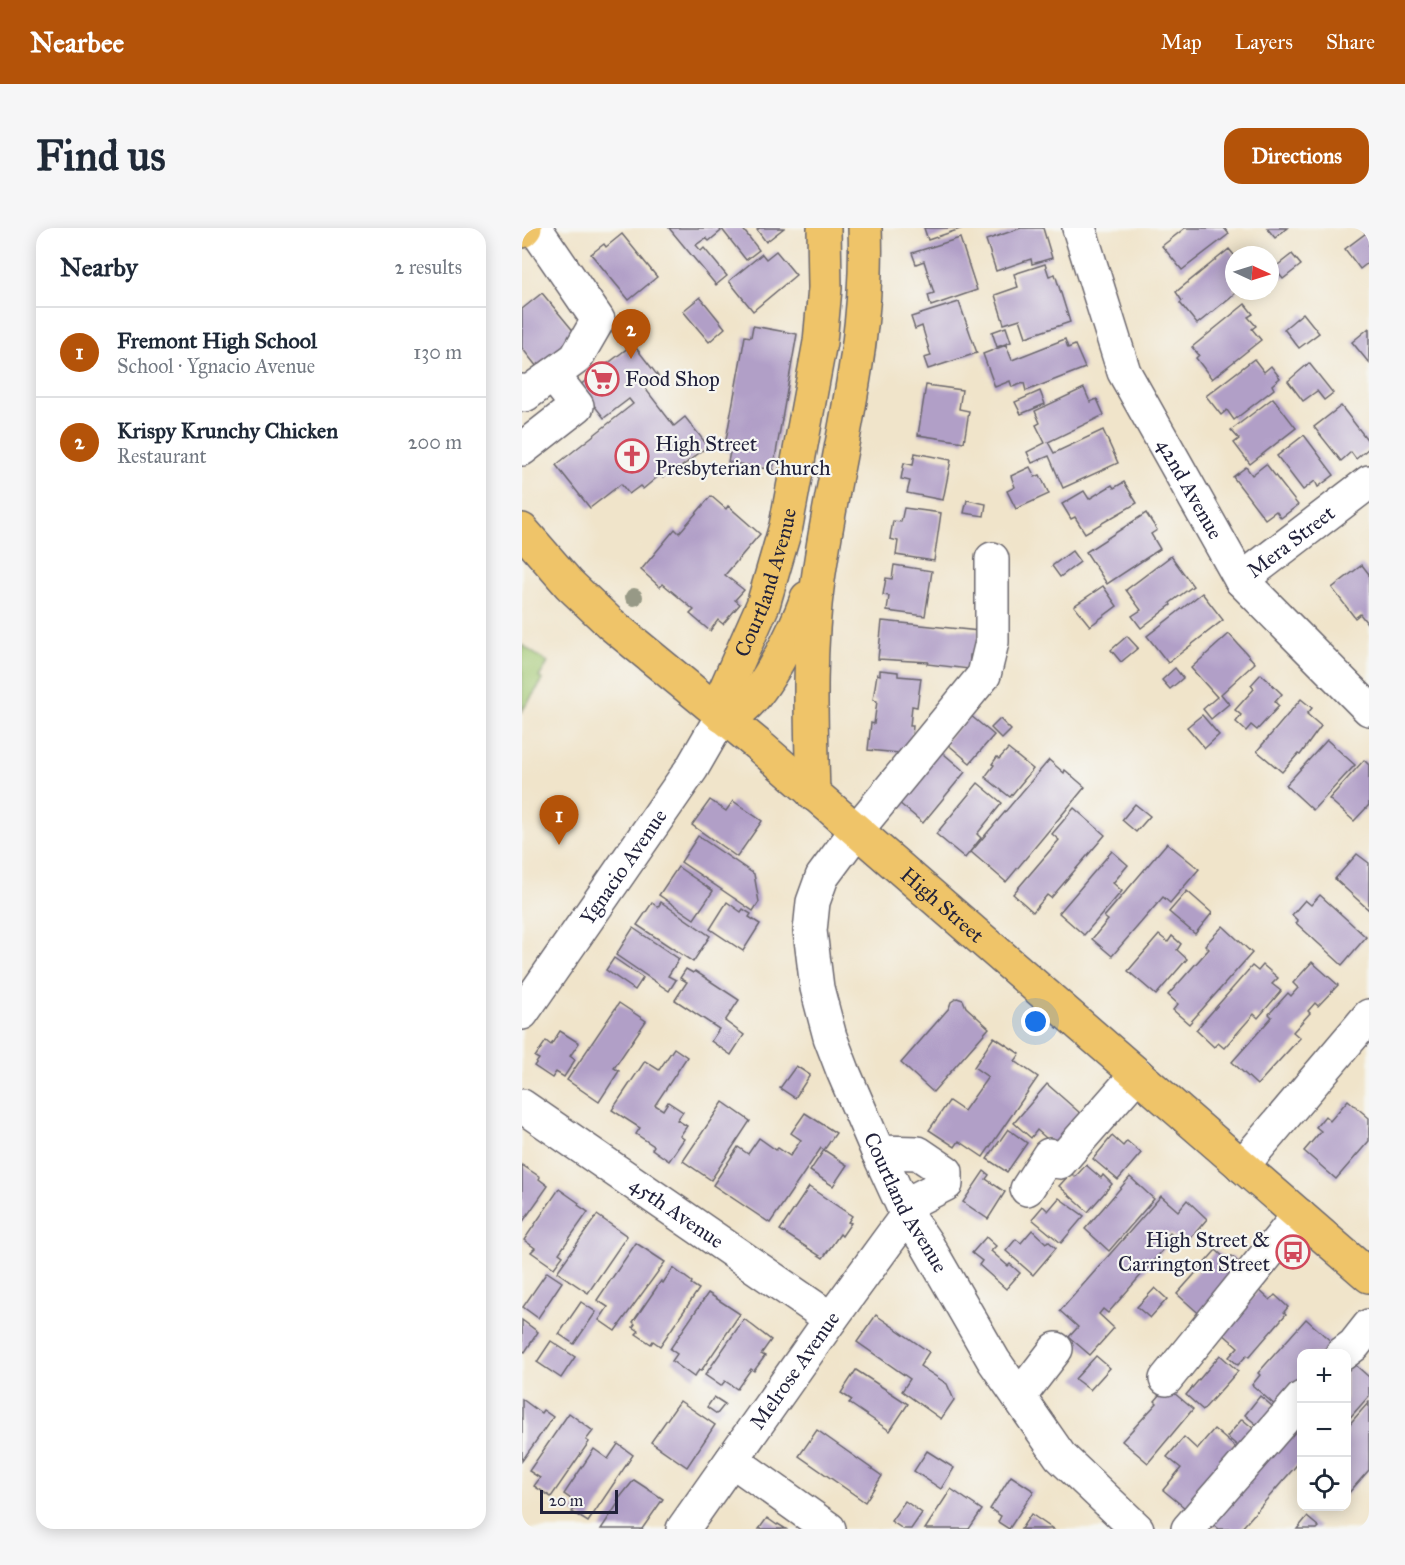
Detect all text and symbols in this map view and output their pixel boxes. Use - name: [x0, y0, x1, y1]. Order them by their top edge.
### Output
- text: Nearbee: [30, 25, 124, 60]
- text: Map: [1161, 29, 1202, 55]
- text: Layers: [1235, 29, 1293, 55]
- text: Share: [1326, 29, 1375, 55]
- button: Directions: [1224, 128, 1369, 184]
- text: Find us: [36, 130, 166, 182]
- north arrow: [1225, 246, 1279, 300]
- text: Nearby: [60, 251, 138, 283]
- text: 2 results: [394, 255, 462, 279]
- pin: 2: [612, 310, 650, 359]
- text: Fremont High School: [117, 327, 317, 354]
- text: 1: [76, 340, 83, 364]
- text: 130 m: [413, 340, 462, 364]
- text: School · Ygnacio Avenue: [117, 354, 315, 378]
- supermarket icon: Food Shop: [584, 361, 620, 397]
- place label: Food Shop: [625, 366, 720, 392]
- text: Krispy Krunchy Chicken: [117, 417, 338, 444]
- text: 2: [75, 430, 84, 454]
- text: 200 m: [408, 430, 462, 454]
- place label: High Street Presbyterian Church: [655, 431, 831, 481]
- street label: 42nd Avenue: [1151, 434, 1229, 544]
- church icon: High Street Presbyterian Church: [614, 438, 650, 474]
- text: Restaurant: [117, 444, 207, 468]
- street label: Mera Street: [1242, 500, 1341, 584]
- street label: Courtland Avenue: [729, 506, 802, 661]
- pin: 1: [540, 796, 579, 845]
- street label: Ygnacio Avenue: [574, 804, 673, 930]
- street label: High Street: [895, 862, 990, 949]
- your location: [1021, 1007, 1050, 1036]
- street label: Courtland Avenue: [858, 1128, 953, 1278]
- street label: 45th Avenue: [625, 1171, 729, 1254]
- place label: High Street & Carrington Street: [1118, 1227, 1271, 1277]
- bus stop icon: High Street & Carrington Street: [1275, 1234, 1311, 1270]
- street label: Melrose Avenue: [744, 1306, 845, 1434]
- map controls: [1297, 1349, 1351, 1511]
- button: +: [1297, 1349, 1351, 1403]
- button: −: [1297, 1403, 1351, 1457]
- button: locate: [1297, 1457, 1351, 1511]
- scale bar: [540, 1487, 618, 1514]
- text: 20 m: [549, 1491, 583, 1510]

